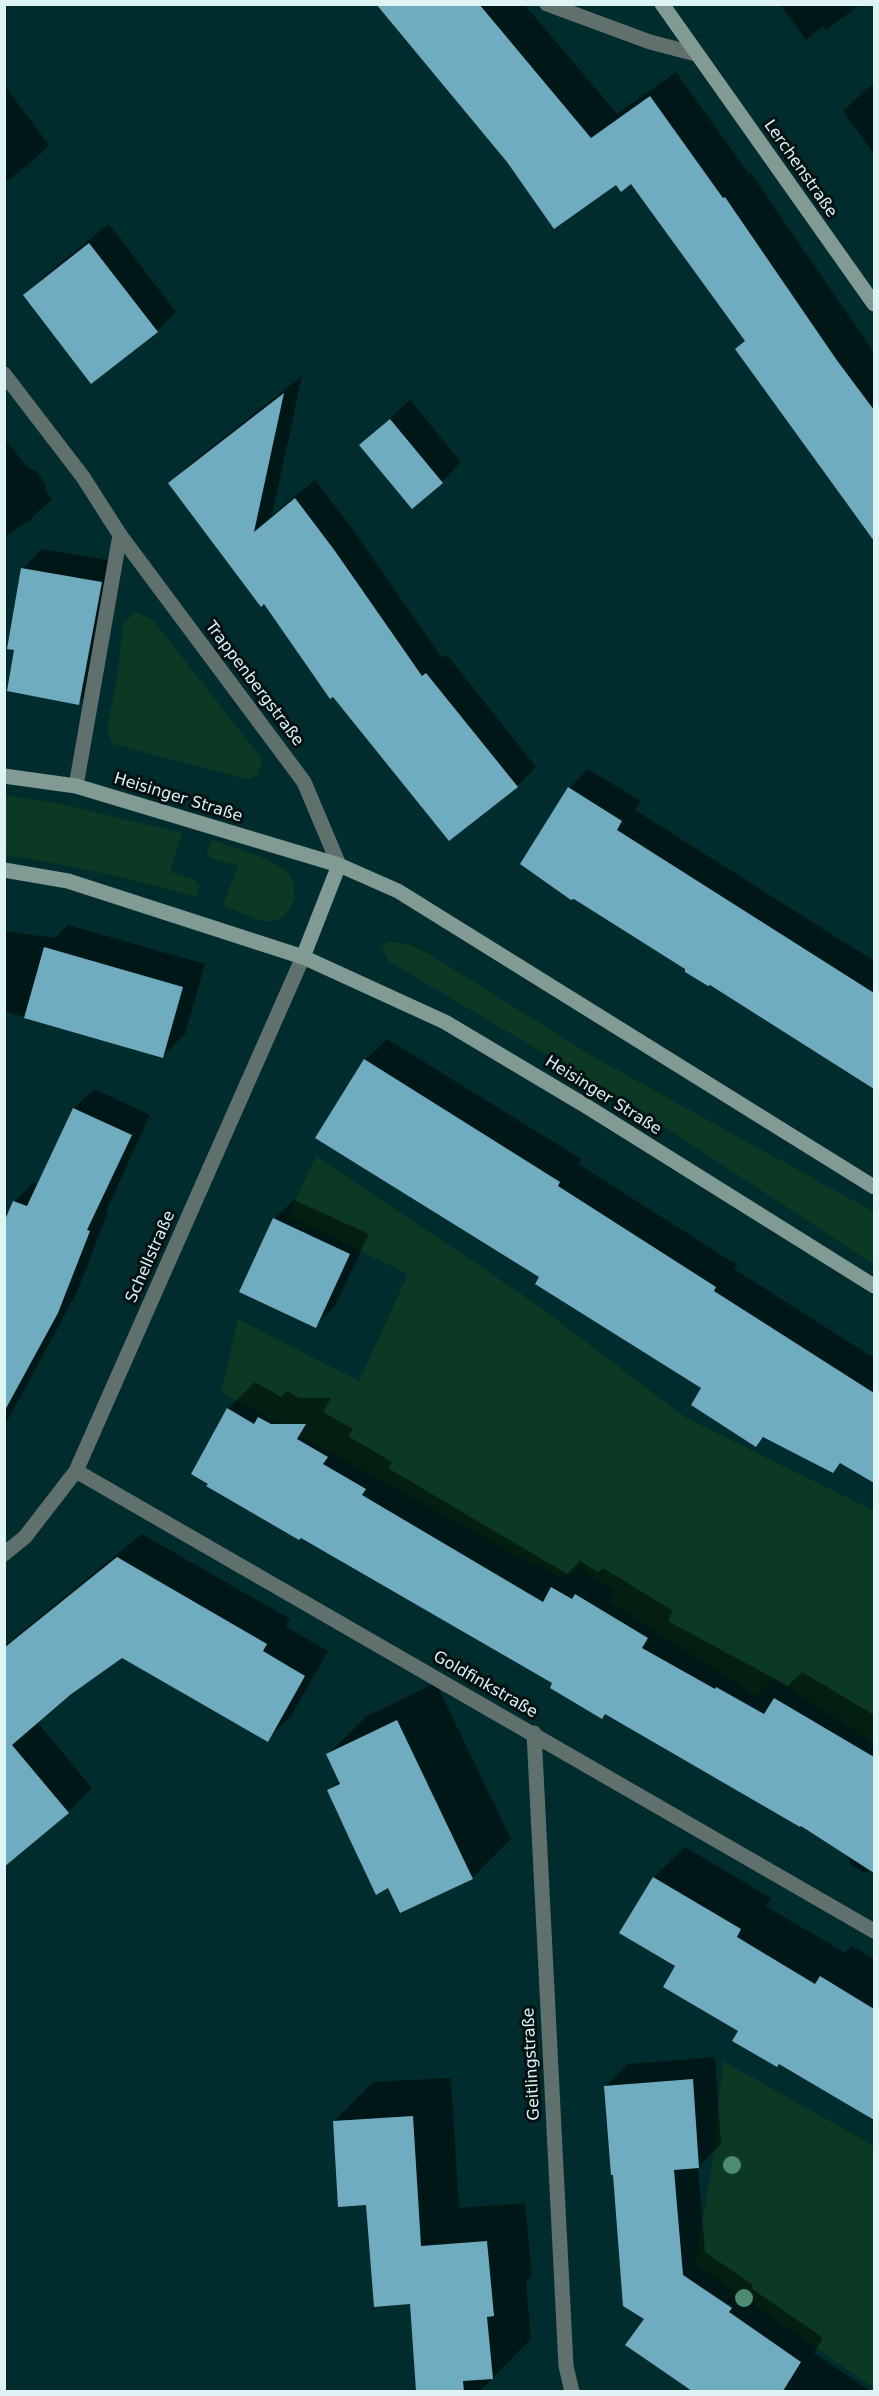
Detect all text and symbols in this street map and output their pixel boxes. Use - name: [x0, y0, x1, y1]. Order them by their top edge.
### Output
- street label: Lerchenstraße: [759, 117, 841, 221]
- street label: Trappenbergstraße: [201, 618, 307, 750]
- street label: Heisinger Straße: [111, 769, 245, 827]
- street label: Heisinger Straße: [541, 1052, 665, 1140]
- street label: Schellstraße: [122, 1208, 180, 1306]
- street label: Goldfinkstraße: [429, 1647, 541, 1723]
- street label: Geitlingstraße: [519, 2007, 545, 2121]

